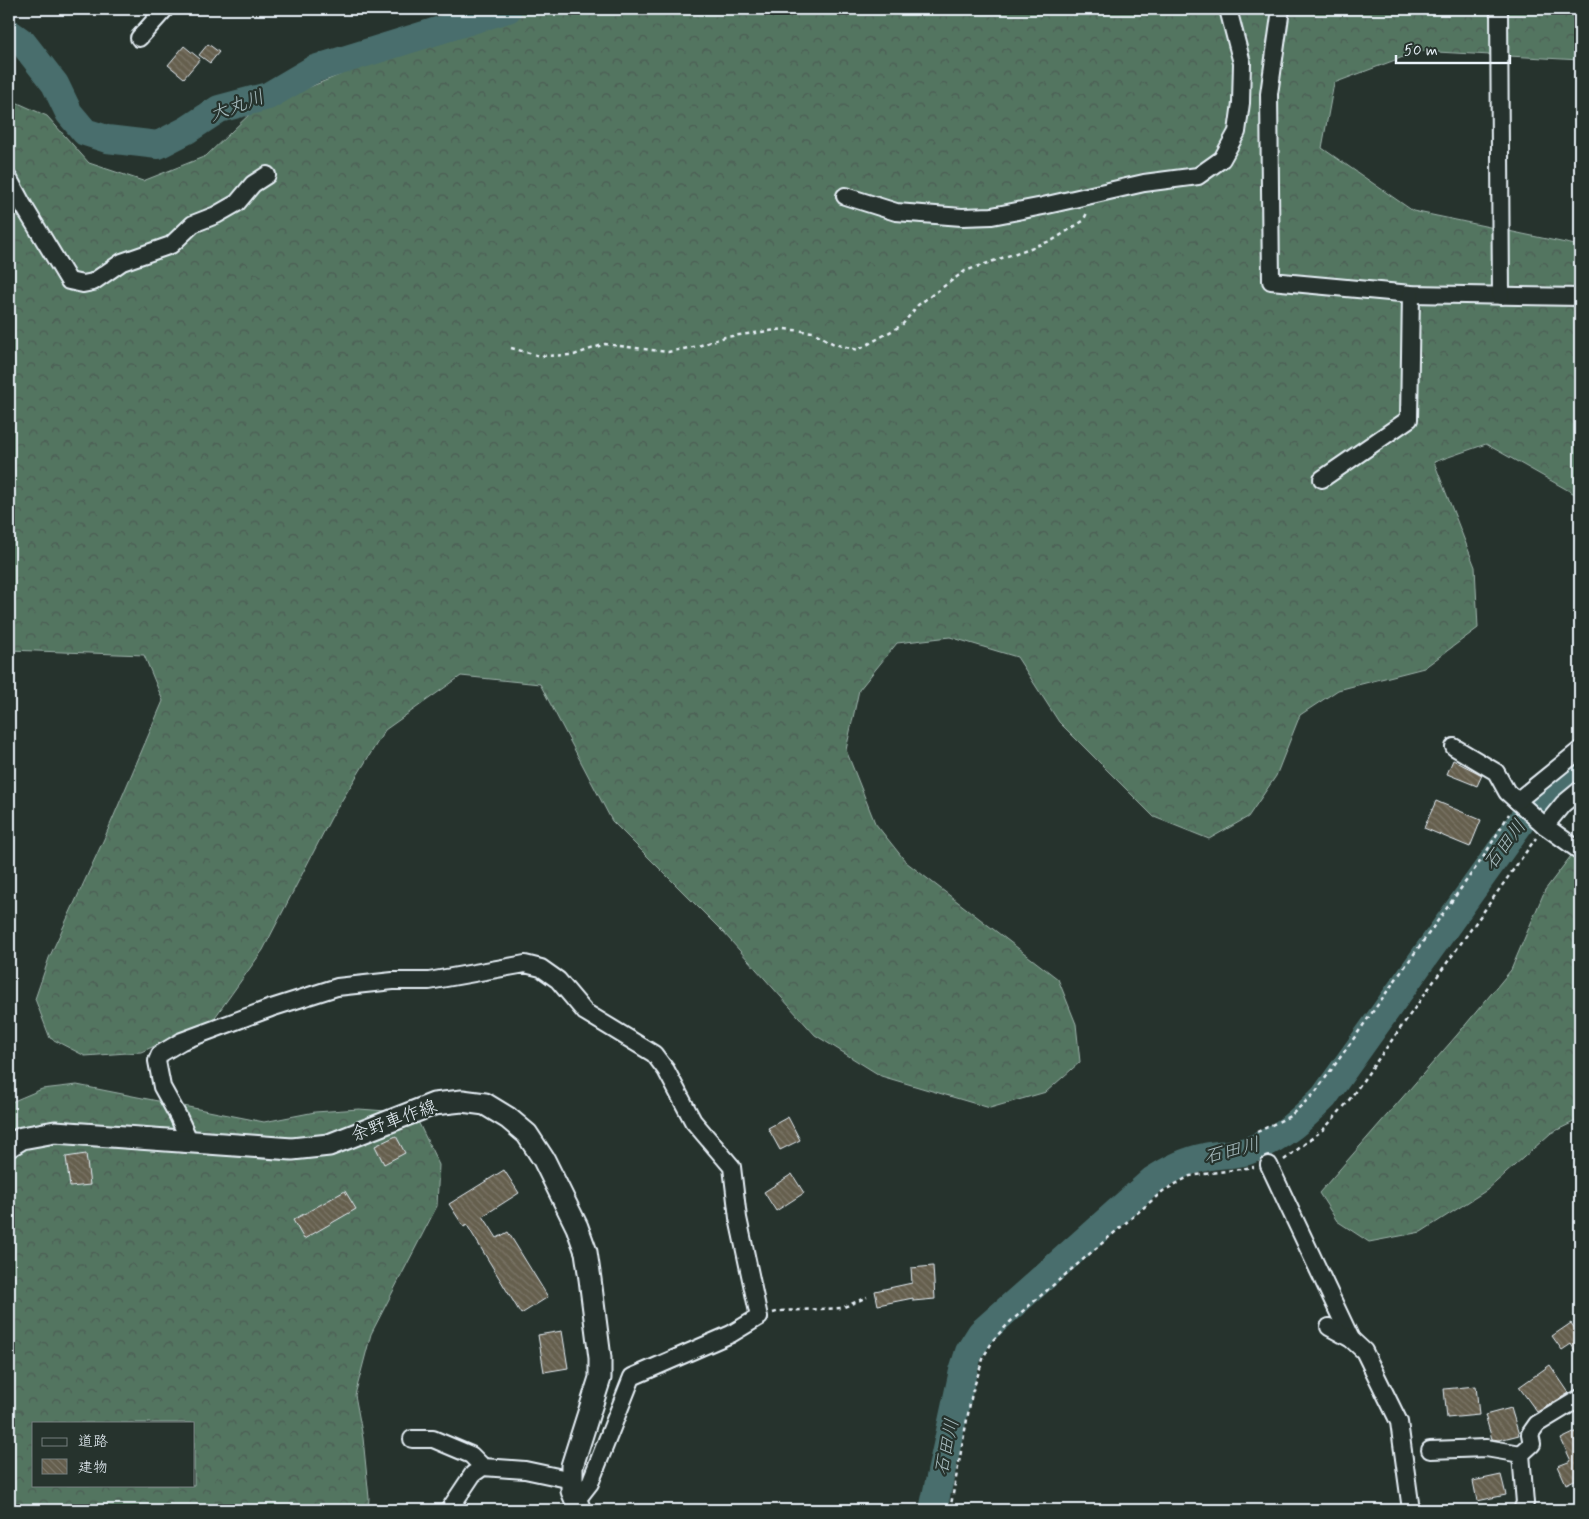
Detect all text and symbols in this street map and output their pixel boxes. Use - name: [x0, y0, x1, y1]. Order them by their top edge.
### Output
- scale bar: [1396, 32, 1510, 64]
- text: 50 m: [1404, 41, 1438, 61]
- water label: 大丸川: [206, 85, 268, 127]
- water label: 石田川: [1478, 815, 1532, 875]
- street label: 余野車作線: [348, 1094, 440, 1148]
- water label: 石田川: [1201, 1132, 1263, 1170]
- water label: 石田川: [929, 1417, 965, 1477]
- legend: [32, 1422, 195, 1486]
- text: 道路: [78, 1432, 108, 1452]
- text: 建物: [78, 1458, 108, 1478]

